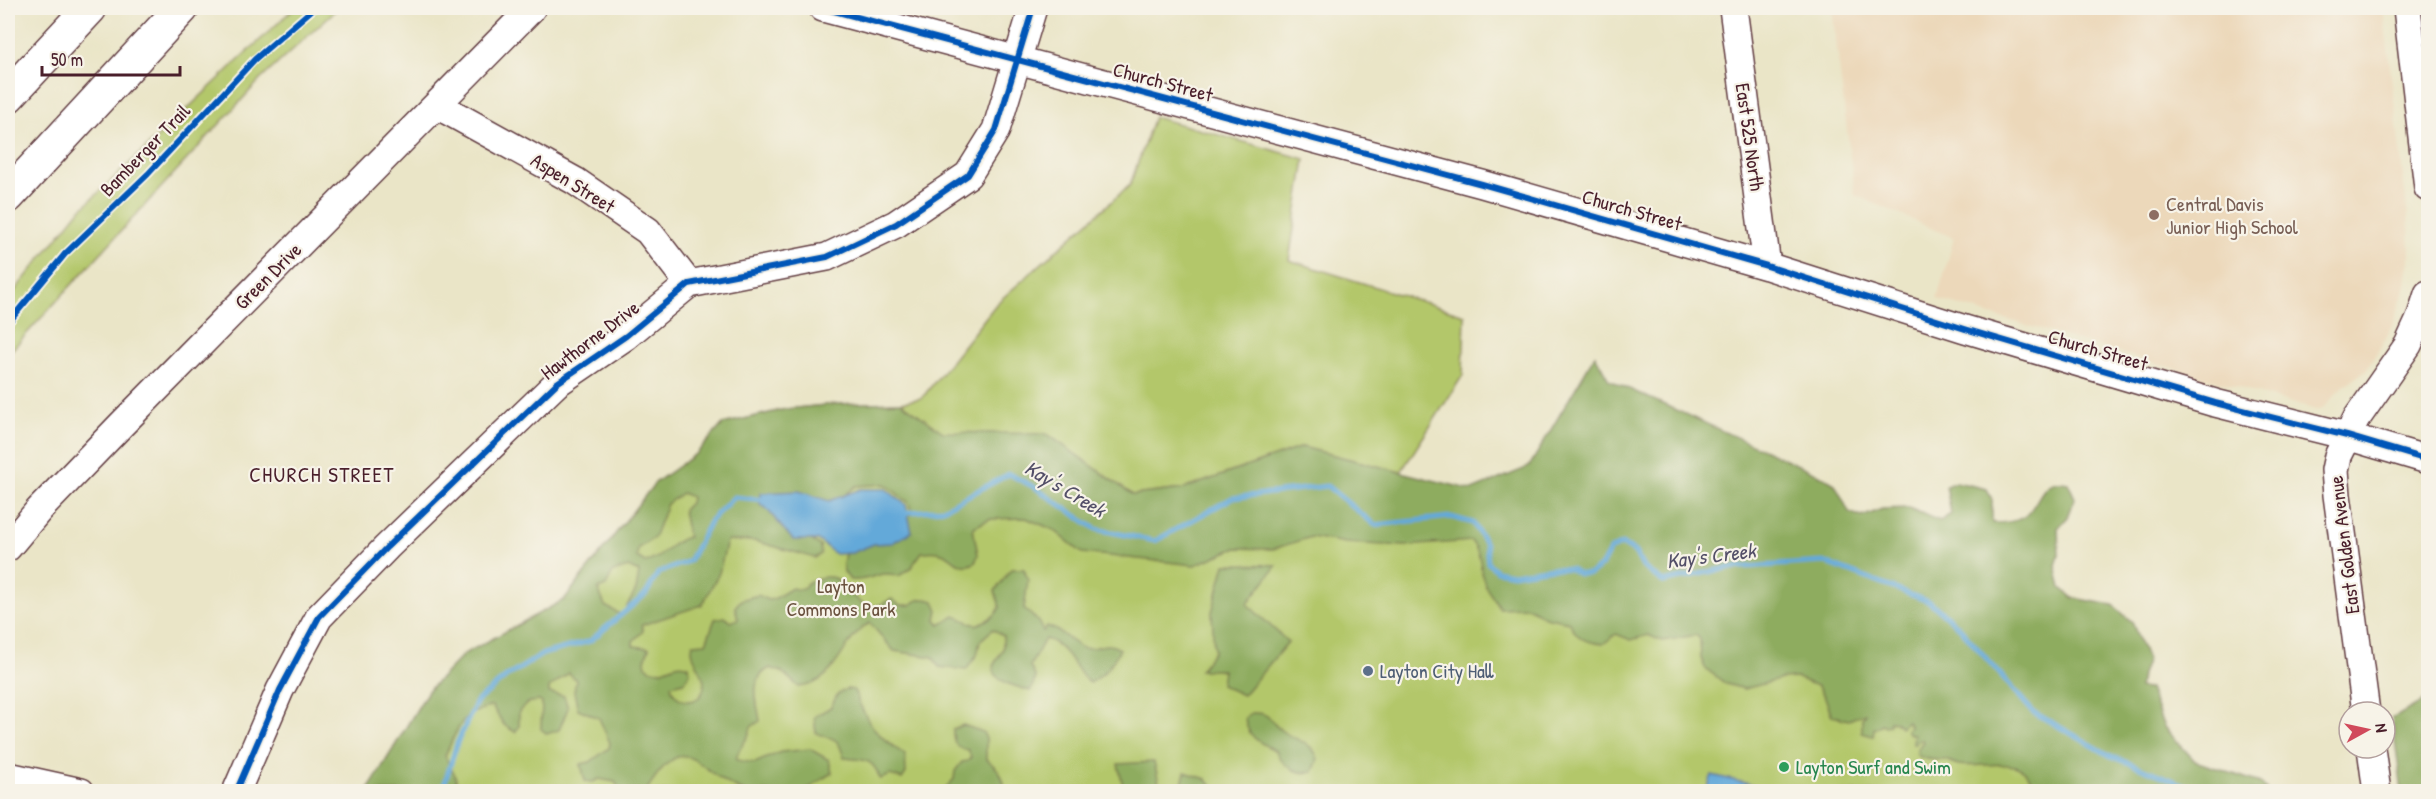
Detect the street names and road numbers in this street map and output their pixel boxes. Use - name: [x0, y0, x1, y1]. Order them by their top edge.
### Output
- street label: Church Street: [1110, 55, 1217, 108]
- street label: East 525 North: [1730, 81, 1771, 192]
- street label: Bamberger Trail: [93, 97, 196, 202]
- street label: Aspen Street: [526, 146, 621, 220]
- street label: Church Street: [1579, 182, 1686, 237]
- street label: Green Drive: [228, 236, 307, 315]
- street label: Hawthorne Drive: [535, 294, 644, 386]
- street label: Church Street: [2045, 322, 2152, 377]
- street label: East Golden Avenue: [2322, 474, 2365, 616]

